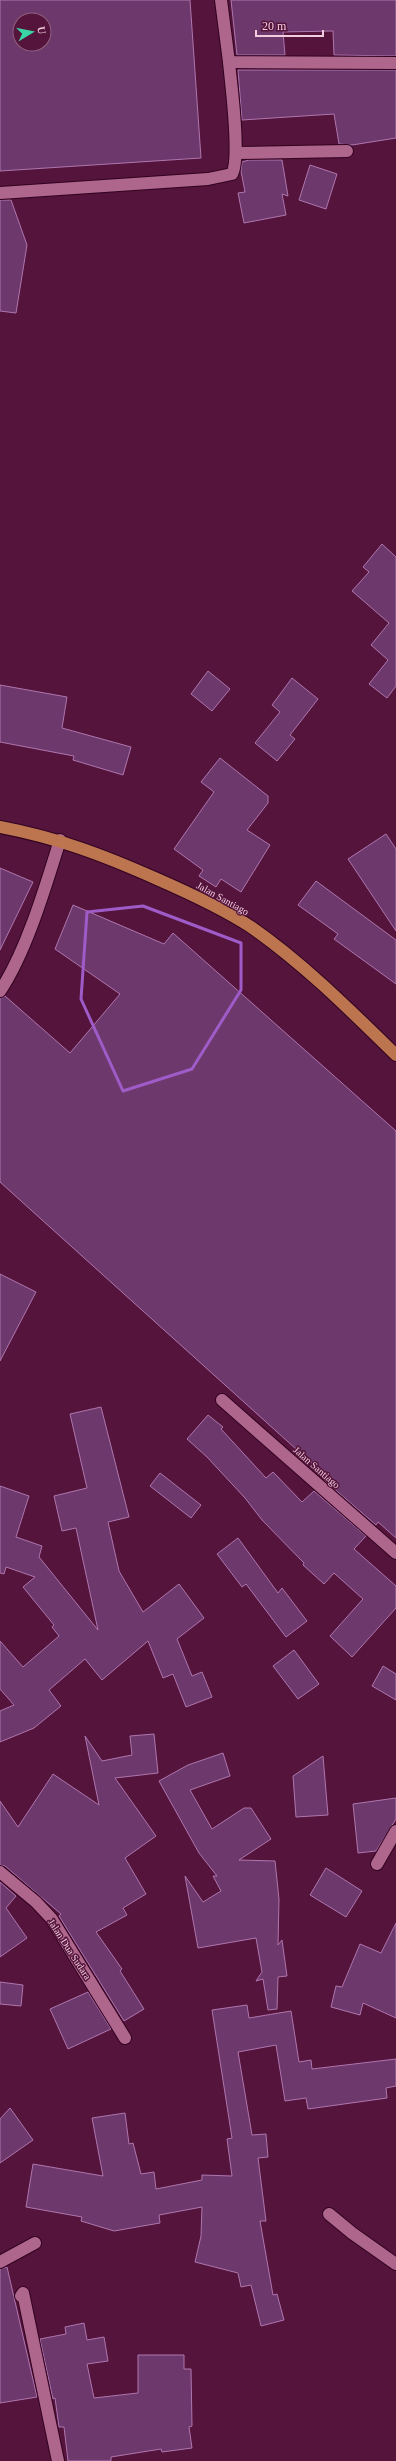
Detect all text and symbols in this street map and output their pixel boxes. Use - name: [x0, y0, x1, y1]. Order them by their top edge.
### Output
- north arrow: [12, 12, 52, 52]
- scale bar: [256, 12, 323, 38]
- text: 20 m: [262, 19, 287, 33]
- text: U: [35, 25, 48, 35]
- street label: Jalan Santiago: [195, 880, 251, 917]
- street label: Jalan Santiago: [291, 1444, 342, 1491]
- street label: Jalan Dua Sudara: [46, 1917, 94, 1982]

